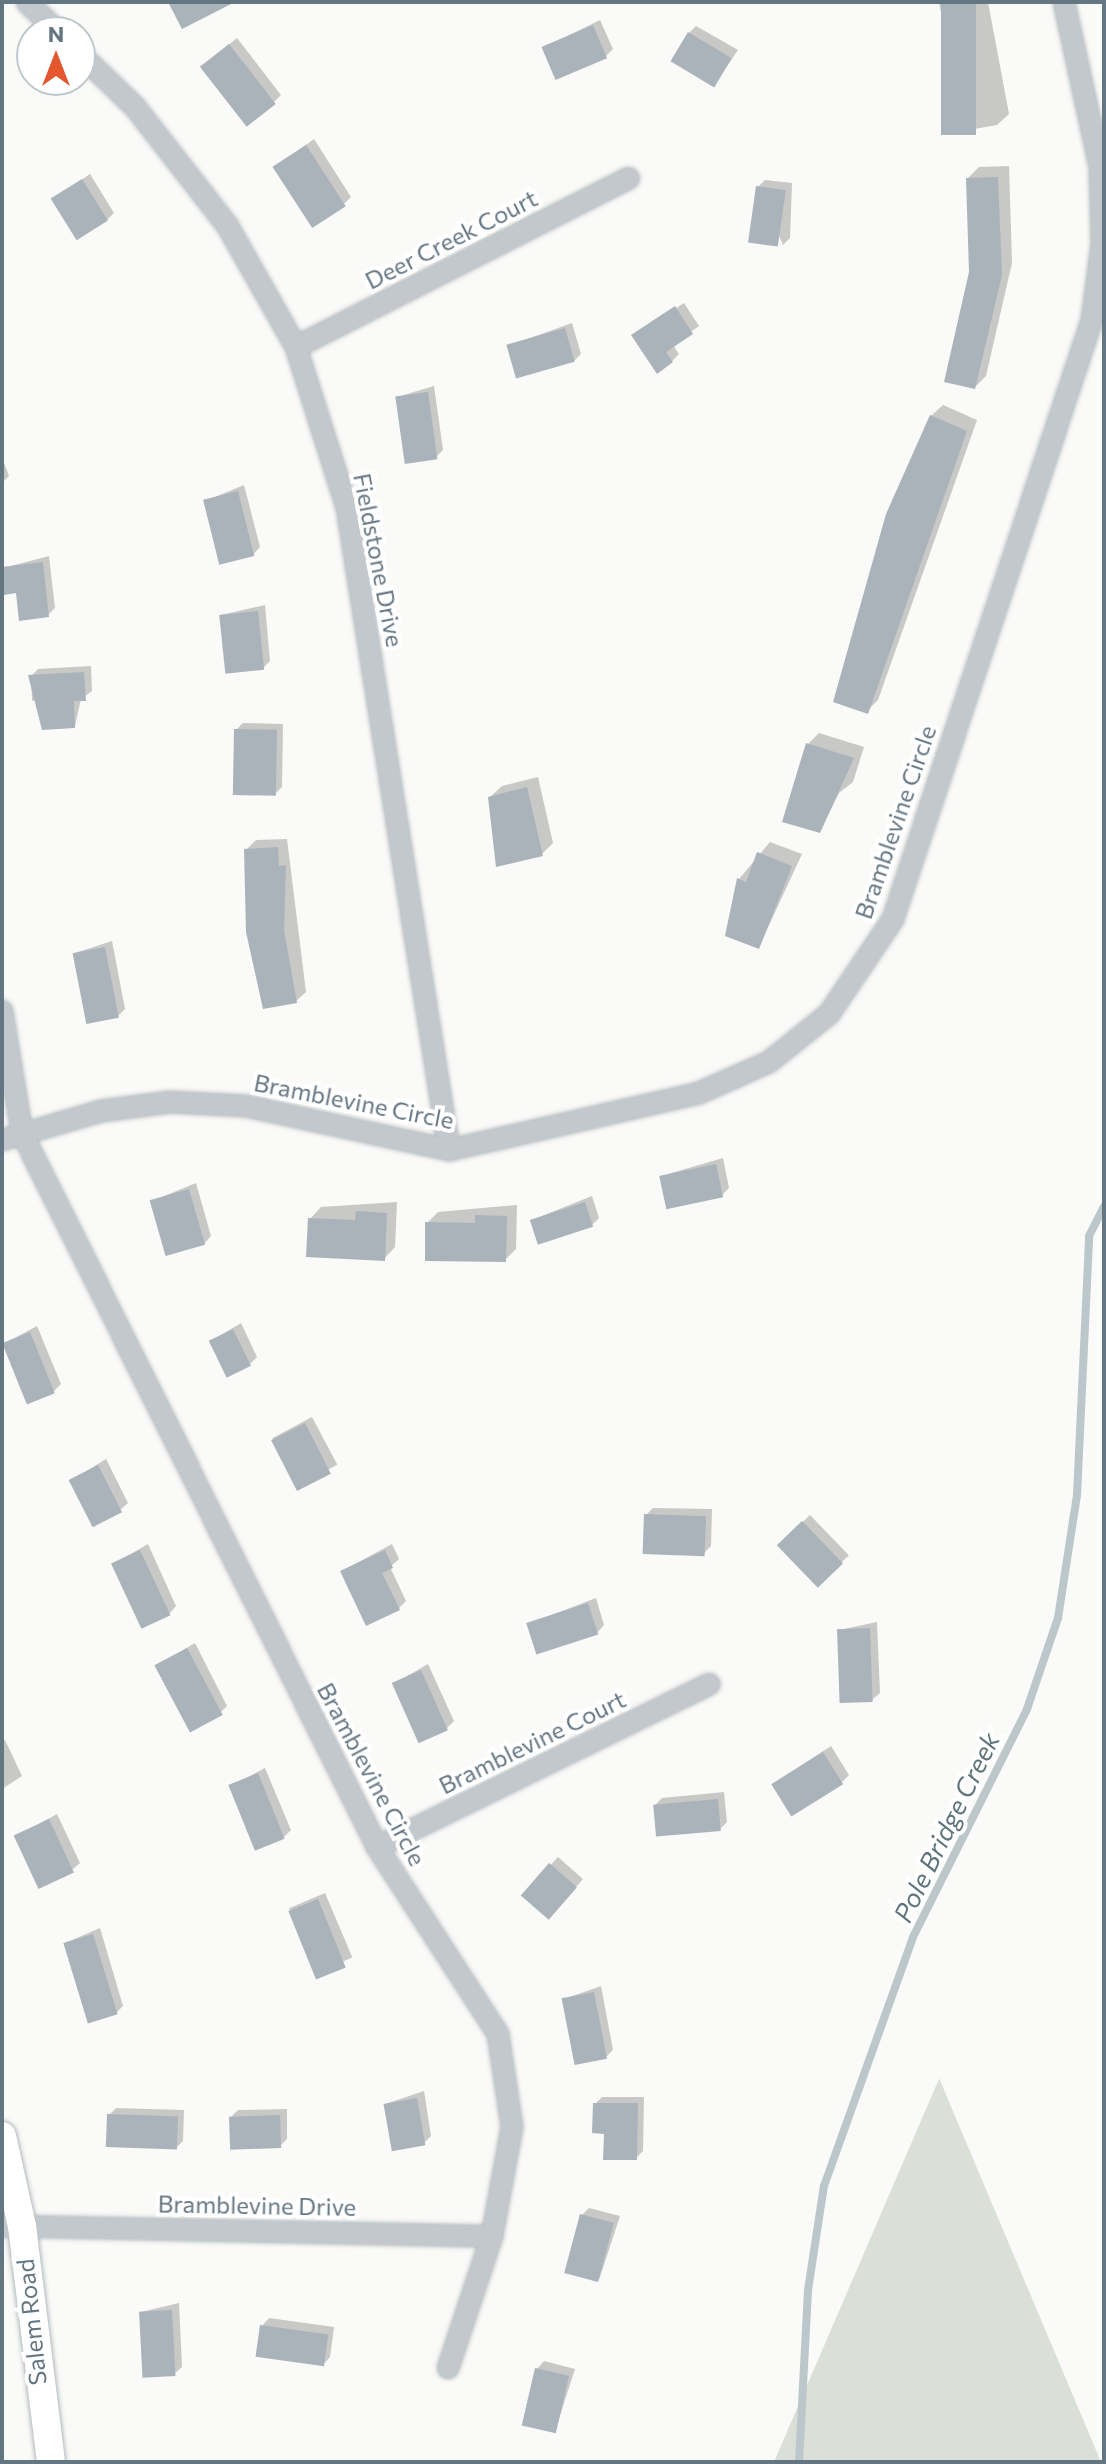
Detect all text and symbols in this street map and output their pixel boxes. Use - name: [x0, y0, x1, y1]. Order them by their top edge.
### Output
- north arrow: [16, 16, 96, 96]
- text: N: [48, 20, 64, 47]
- street label: Deer Creek Court: [360, 183, 542, 295]
- street label: Fieldstone Drive: [348, 471, 410, 649]
- street label: Bramblevine Circle: [848, 721, 942, 923]
- street label: Bramblevine Circle: [252, 1068, 456, 1134]
- street label: Bramblevine Circle: [312, 1678, 432, 1870]
- street label: Bramblevine Court: [434, 1684, 630, 1800]
- water label: Pole Bridge Creek: [887, 1727, 1005, 1927]
- street label: Bramblevine Drive: [158, 2189, 356, 2221]
- street label: Salem Road: [10, 2257, 52, 2387]

